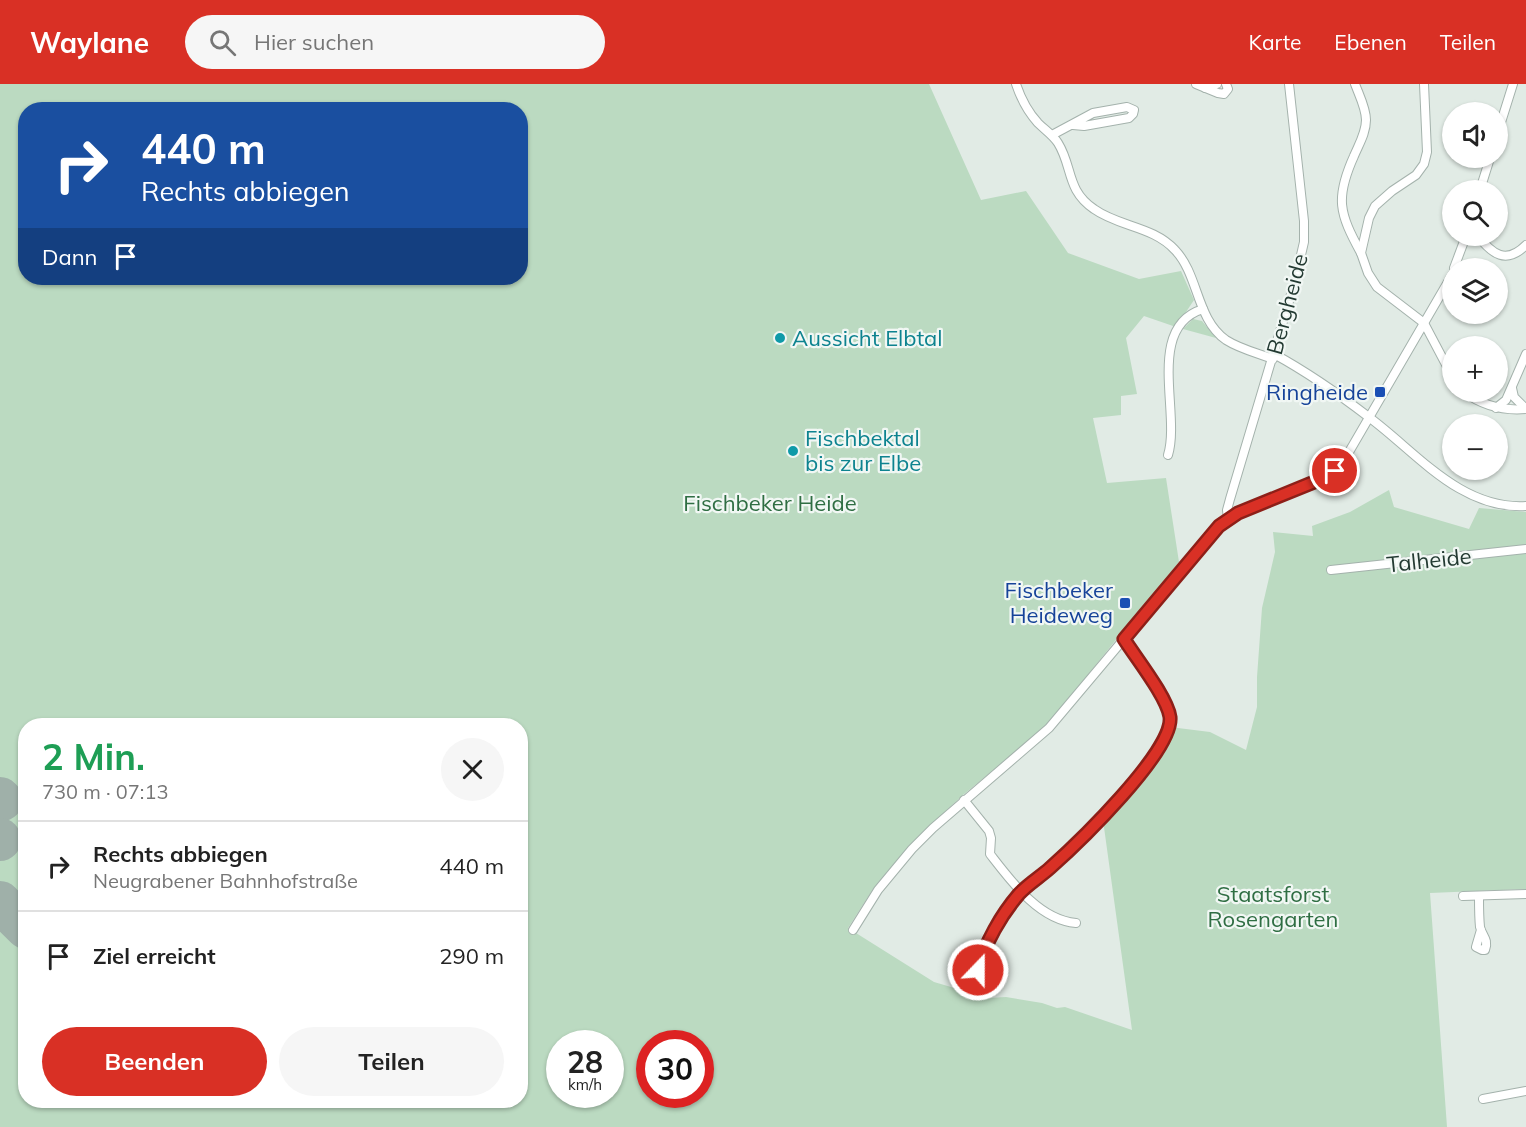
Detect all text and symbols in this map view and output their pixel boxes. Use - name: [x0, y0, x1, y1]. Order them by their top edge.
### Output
- search box: [185, 15, 605, 69]
- text: Waylane: [30, 25, 149, 60]
- icon: search: [206, 26, 239, 59]
- text: Hier suchen: [254, 28, 374, 56]
- text: Karte: [1249, 29, 1301, 55]
- text: Ebenen: [1334, 29, 1407, 55]
- text: Teilen: [1440, 29, 1496, 55]
- map controls: [1442, 102, 1508, 480]
- button: sound: [1442, 102, 1508, 168]
- text: 440 m: [141, 122, 266, 175]
- icon: right: [42, 126, 120, 204]
- text: Rechts abbiegen: [141, 174, 350, 208]
- button: search: [1442, 180, 1508, 246]
- icon: arrive: [109, 240, 142, 273]
- text: Dann: [42, 243, 97, 271]
- street label: Bergheide: [1260, 250, 1314, 358]
- button: layers: [1442, 258, 1508, 324]
- place label: Aussicht Elbtal: [792, 324, 943, 352]
- marker: Aussicht Elbtal: [773, 331, 787, 345]
- button: +: [1442, 336, 1508, 402]
- place label: Ringheide: [1266, 378, 1368, 406]
- marker: Ringheide: [1373, 385, 1387, 399]
- button: −: [1442, 414, 1508, 480]
- place label: Fischbektal bis zur Elbe: [805, 424, 921, 477]
- marker: Fischbektal bis zur Elbe: [786, 444, 800, 458]
- pin: [1309, 445, 1360, 496]
- icon: arrive: [1318, 454, 1351, 487]
- park label: Fischbeker Heide: [683, 489, 857, 517]
- street label: Talheide: [1385, 542, 1473, 578]
- place label: Fischbeker Heideweg: [1005, 576, 1113, 629]
- marker: Fischbeker Heideweg: [1118, 596, 1132, 610]
- text: 2 Min.: [42, 734, 145, 779]
- button: close: [441, 738, 504, 801]
- text: 730 m · 07:13: [42, 779, 168, 804]
- text: Rechts abbiegen: [93, 840, 268, 868]
- icon: right: [42, 850, 75, 883]
- text: 440 m: [439, 852, 504, 880]
- text: Neugrabener Bahnhofstraße: [93, 868, 358, 893]
- park label: Staatsforst Rosengarten: [1208, 880, 1338, 933]
- position arrow: [946, 938, 1010, 1002]
- icon: arrive: [42, 940, 75, 973]
- text: Ziel erreicht: [93, 942, 216, 970]
- text: 290 m: [439, 942, 504, 970]
- button: Beenden: [42, 1027, 267, 1096]
- button: Teilen: [279, 1027, 504, 1096]
- speed limit sign: 30: [636, 1030, 714, 1108]
- text: 28: [567, 1043, 603, 1081]
- text: km/h: [568, 1075, 602, 1094]

